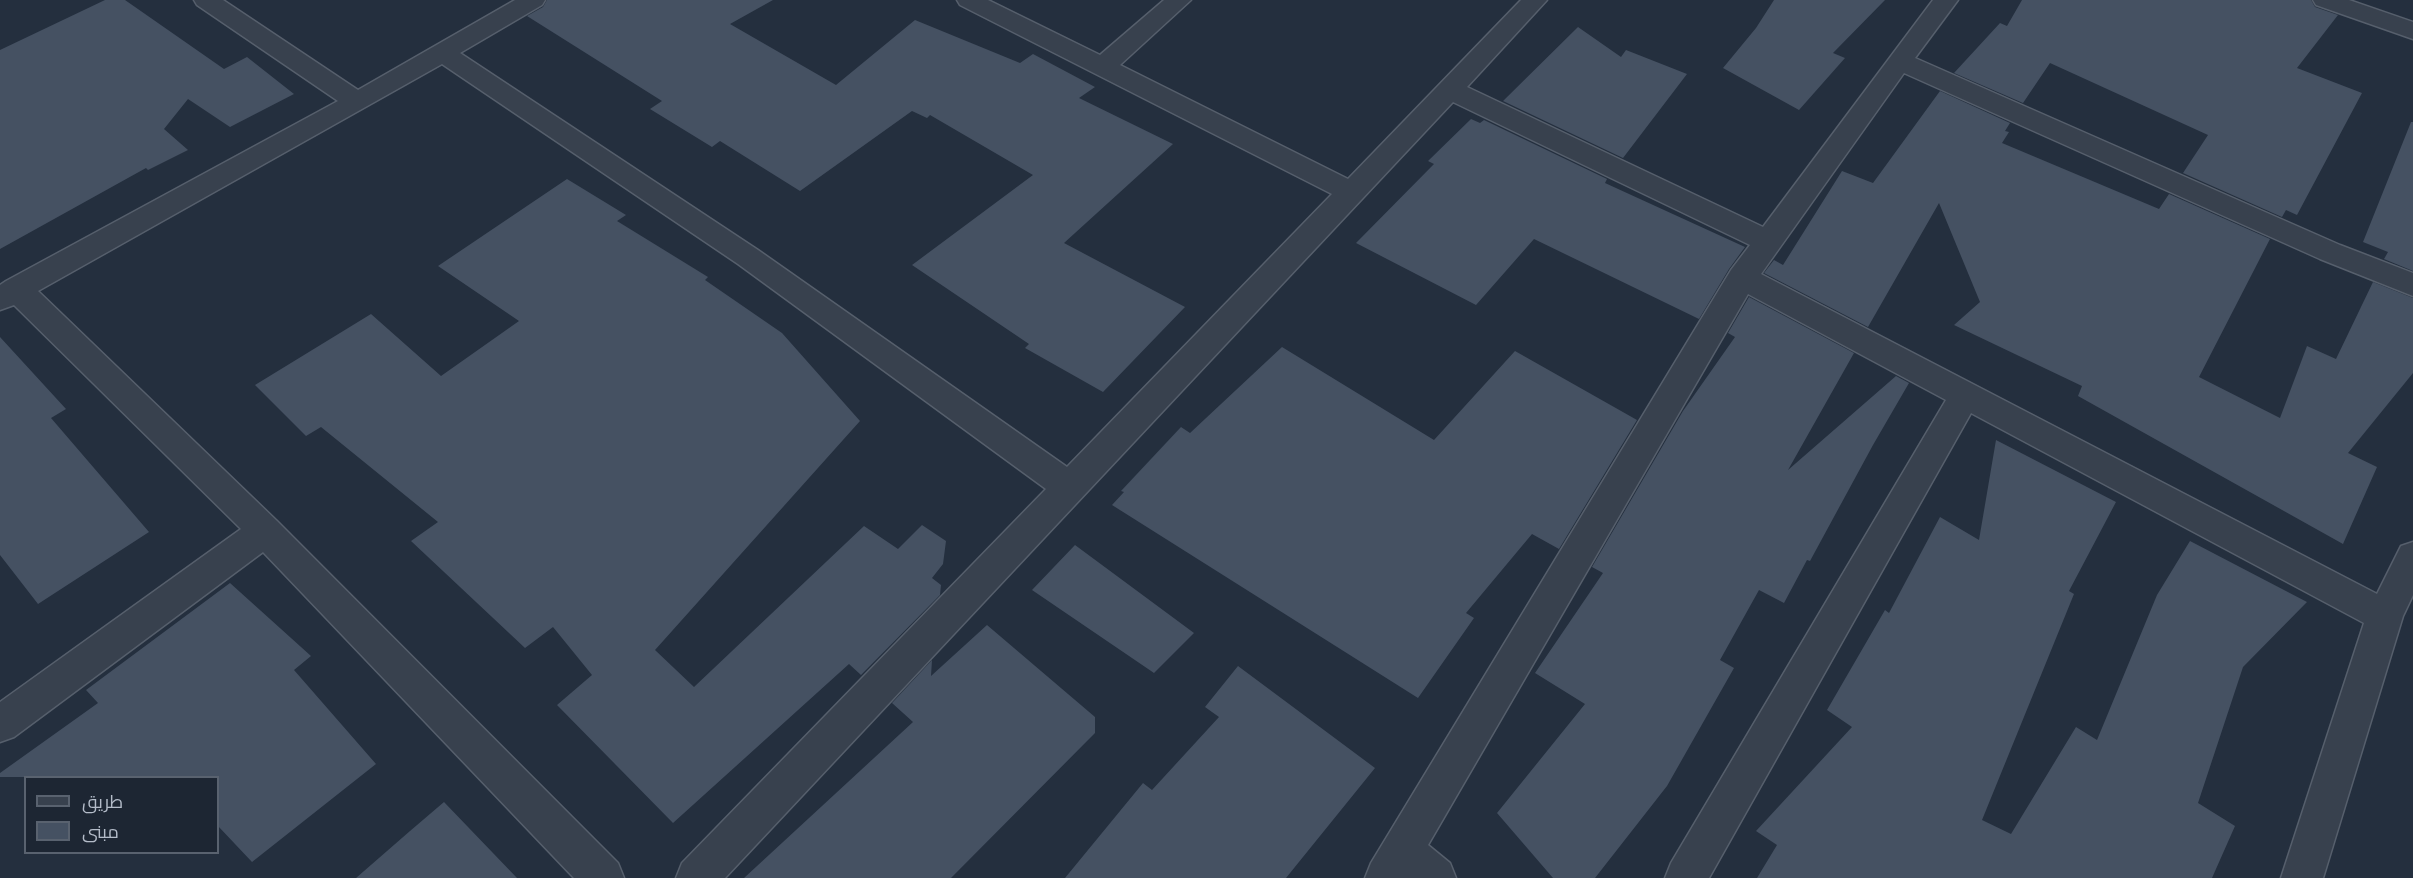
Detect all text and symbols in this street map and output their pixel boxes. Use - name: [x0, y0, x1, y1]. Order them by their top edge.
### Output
- legend: [24, 776, 219, 854]
- text: طريق: [82, 791, 123, 812]
- text: مبنى: [82, 821, 119, 842]

